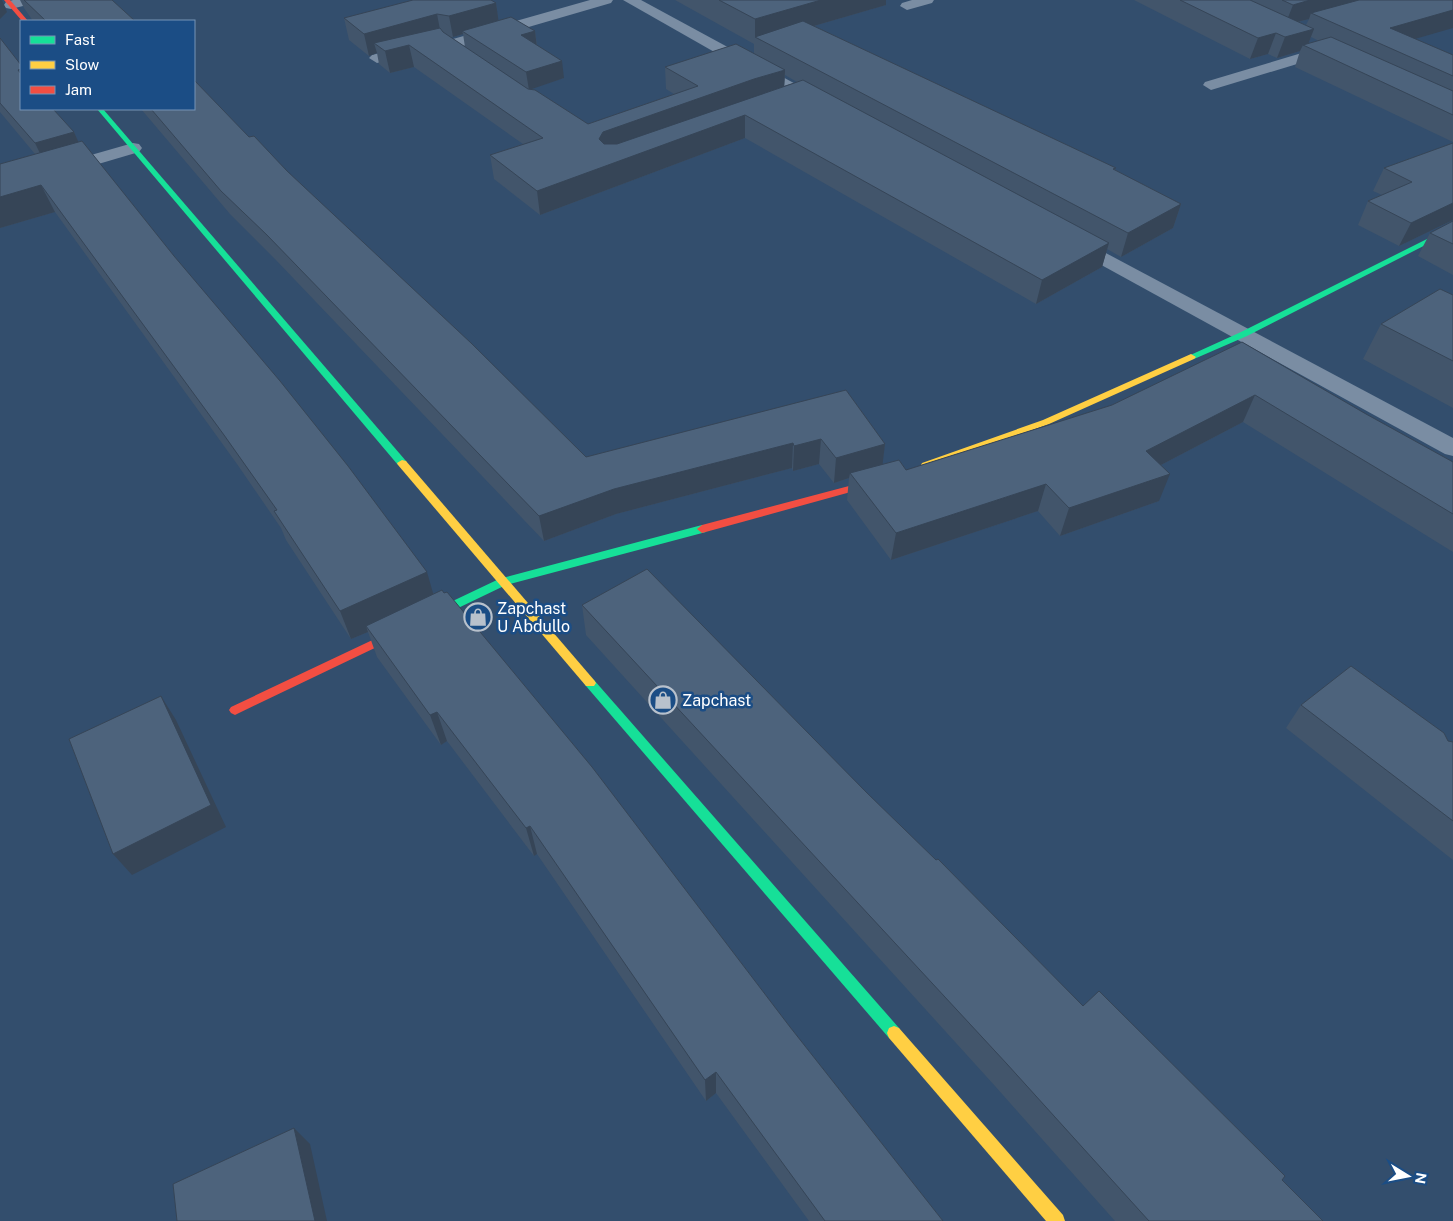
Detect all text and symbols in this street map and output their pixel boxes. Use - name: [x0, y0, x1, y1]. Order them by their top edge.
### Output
- legend: [20, 20, 195, 110]
- text: Fast: [65, 31, 95, 48]
- text: Slow: [65, 56, 100, 73]
- text: Jam: [65, 81, 92, 98]
- place label: Zapchast U Abdullo: [497, 599, 570, 636]
- shop icon: Zapchast U Abdullo: [463, 602, 493, 632]
- shop icon: Zapchast: [648, 685, 678, 715]
- place label: Zapchast: [682, 691, 751, 710]
- north arrow: [1383, 1151, 1433, 1201]
- text: N: [1412, 1171, 1430, 1185]

